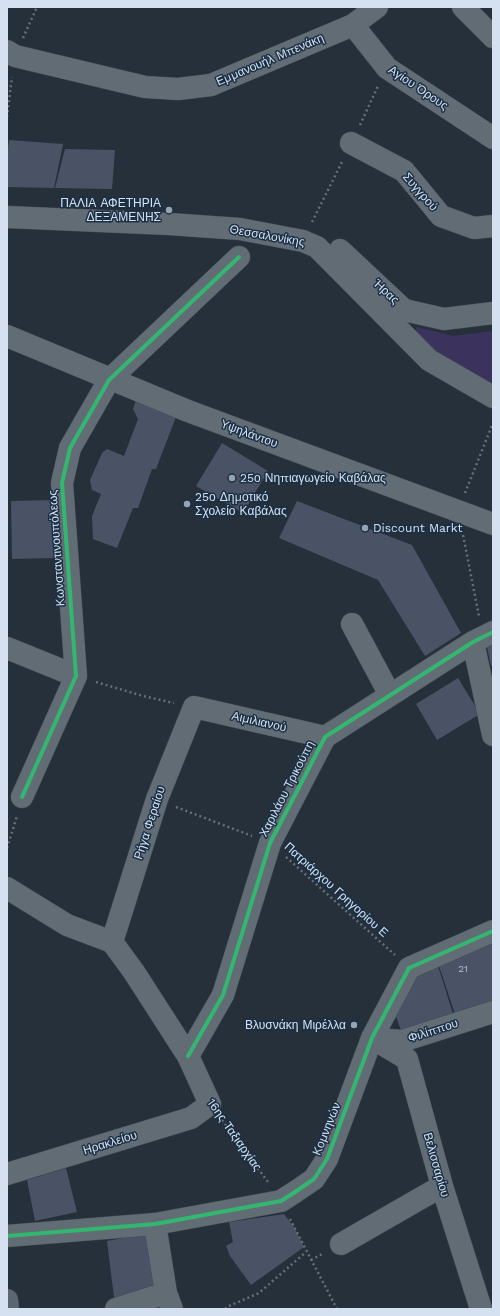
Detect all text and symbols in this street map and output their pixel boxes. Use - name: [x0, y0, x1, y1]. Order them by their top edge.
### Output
- street label: Εμμανουήλ Μπενάκη: [214, 31, 326, 89]
- street label: Αγίου Όρους: [385, 63, 451, 113]
- street label: Συγγρού: [399, 170, 441, 214]
- place label: ΠΑΛΙΑ ΑΦΕΤΗΡΙΑ ΔΕΞΑΜΕΝΗΣ: [60, 196, 161, 224]
- marker: ΠΑΛΙΑ ΑΦΕΤΗΡΙΑ ΔΕΞΑΜΕΝΗΣ: [164, 205, 174, 215]
- street label: Θεσσαλονίκης: [228, 222, 306, 250]
- street label: Ήρας: [370, 277, 402, 307]
- street label: Υψηλάντου: [218, 417, 280, 451]
- place label: 25ο Νηπιαγωγείο Καβάλας: [240, 471, 386, 485]
- marker: 25ο Νηπιαγωγείο Καβάλας: [227, 473, 237, 483]
- street label: Κωνσταντινουπόλεως: [46, 489, 68, 607]
- place label: 25ο Δημοτικό Σχολείο Καβάλας: [195, 490, 287, 518]
- marker: 25ο Δημοτικό Σχολείο Καβάλας: [182, 499, 192, 509]
- place label: Discount Markt: [373, 521, 463, 535]
- marker: Discount Markt: [360, 523, 370, 533]
- street label: Αιμιλιανού: [230, 709, 288, 735]
- street label: Χαριλάου Τρικούπη: [257, 739, 317, 839]
- street label: Ρήγα Φεραίου: [131, 784, 169, 862]
- street label: Πατριάρχου Γρηγορίου Ε: [281, 840, 391, 940]
- house number: 21: [458, 963, 468, 975]
- street label: Φιλίππου: [406, 1016, 460, 1046]
- place label: Βλυσνάκη Μιρέλλα: [245, 1018, 346, 1032]
- marker: Βλυσνάκη Μιρέλλα: [349, 1020, 359, 1030]
- street label: 16ης Ταξιαρχίας: [204, 1096, 264, 1174]
- street label: Κομνηνών: [310, 1100, 344, 1158]
- street label: Ηρακλείου: [81, 1128, 139, 1158]
- street label: Βελισσαρίου: [420, 1131, 452, 1199]

